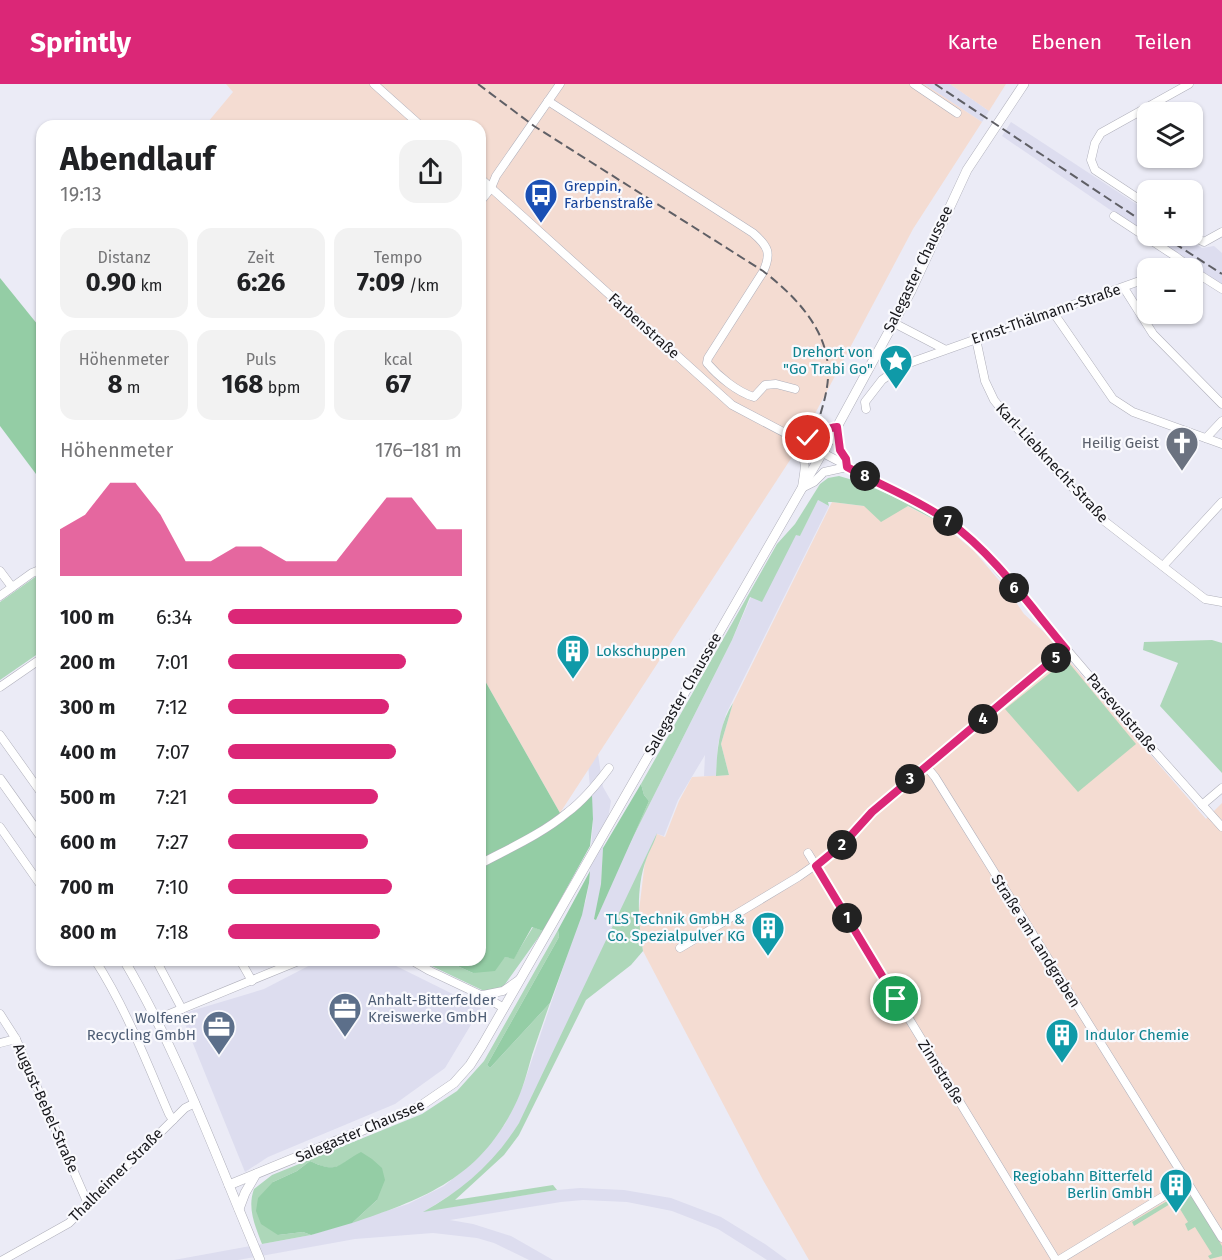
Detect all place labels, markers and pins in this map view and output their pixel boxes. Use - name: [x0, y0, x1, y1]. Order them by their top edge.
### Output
- bus stop icon: Greppin, Farbenstraße: [523, 177, 559, 224]
- place label: Greppin, Farbenstraße: [564, 177, 653, 212]
- place label: Drehort von "Go Trabi Go": [783, 343, 873, 378]
- place icon: Drehort von "Go Trabi Go": [878, 343, 914, 390]
- pin: [782, 412, 833, 463]
- church icon: Heilig Geist: [1164, 425, 1200, 472]
- place label: Heilig Geist: [1082, 434, 1160, 452]
- pin: 8: [850, 461, 880, 491]
- pin: 7: [933, 506, 963, 536]
- pin: 6: [999, 573, 1029, 603]
- building icon: Lokschuppen: [555, 633, 591, 680]
- place label: Lokschuppen: [596, 642, 686, 660]
- pin: 5: [1041, 643, 1071, 673]
- pin: 4: [968, 704, 998, 734]
- pin: 3: [895, 764, 925, 794]
- pin: 2: [827, 830, 857, 860]
- pin: 1: [832, 903, 862, 933]
- place label: TLS Technik GmbH & Co. Spezialpulver KG: [606, 910, 745, 945]
- building icon: TLS Technik GmbH & Co. Spezialpulver KG: [750, 910, 786, 957]
- pin: [870, 973, 921, 1024]
- office icon: Anhalt-Bitterfelder Kreiswerke GmbH: [327, 991, 363, 1038]
- place label: Anhalt-Bitterfelder Kreiswerke GmbH: [368, 991, 496, 1026]
- place label: Wolfener Recycling GmbH: [87, 1009, 196, 1044]
- office icon: Wolfener Recycling GmbH: [201, 1009, 237, 1056]
- building icon: Indulor Chemie: [1044, 1017, 1080, 1064]
- place label: Indulor Chemie: [1085, 1026, 1189, 1044]
- place label: Regiobahn Bitterfeld Berlin GmbH: [1012, 1167, 1153, 1202]
- building icon: Regiobahn Bitterfeld Berlin GmbH: [1158, 1167, 1194, 1214]

